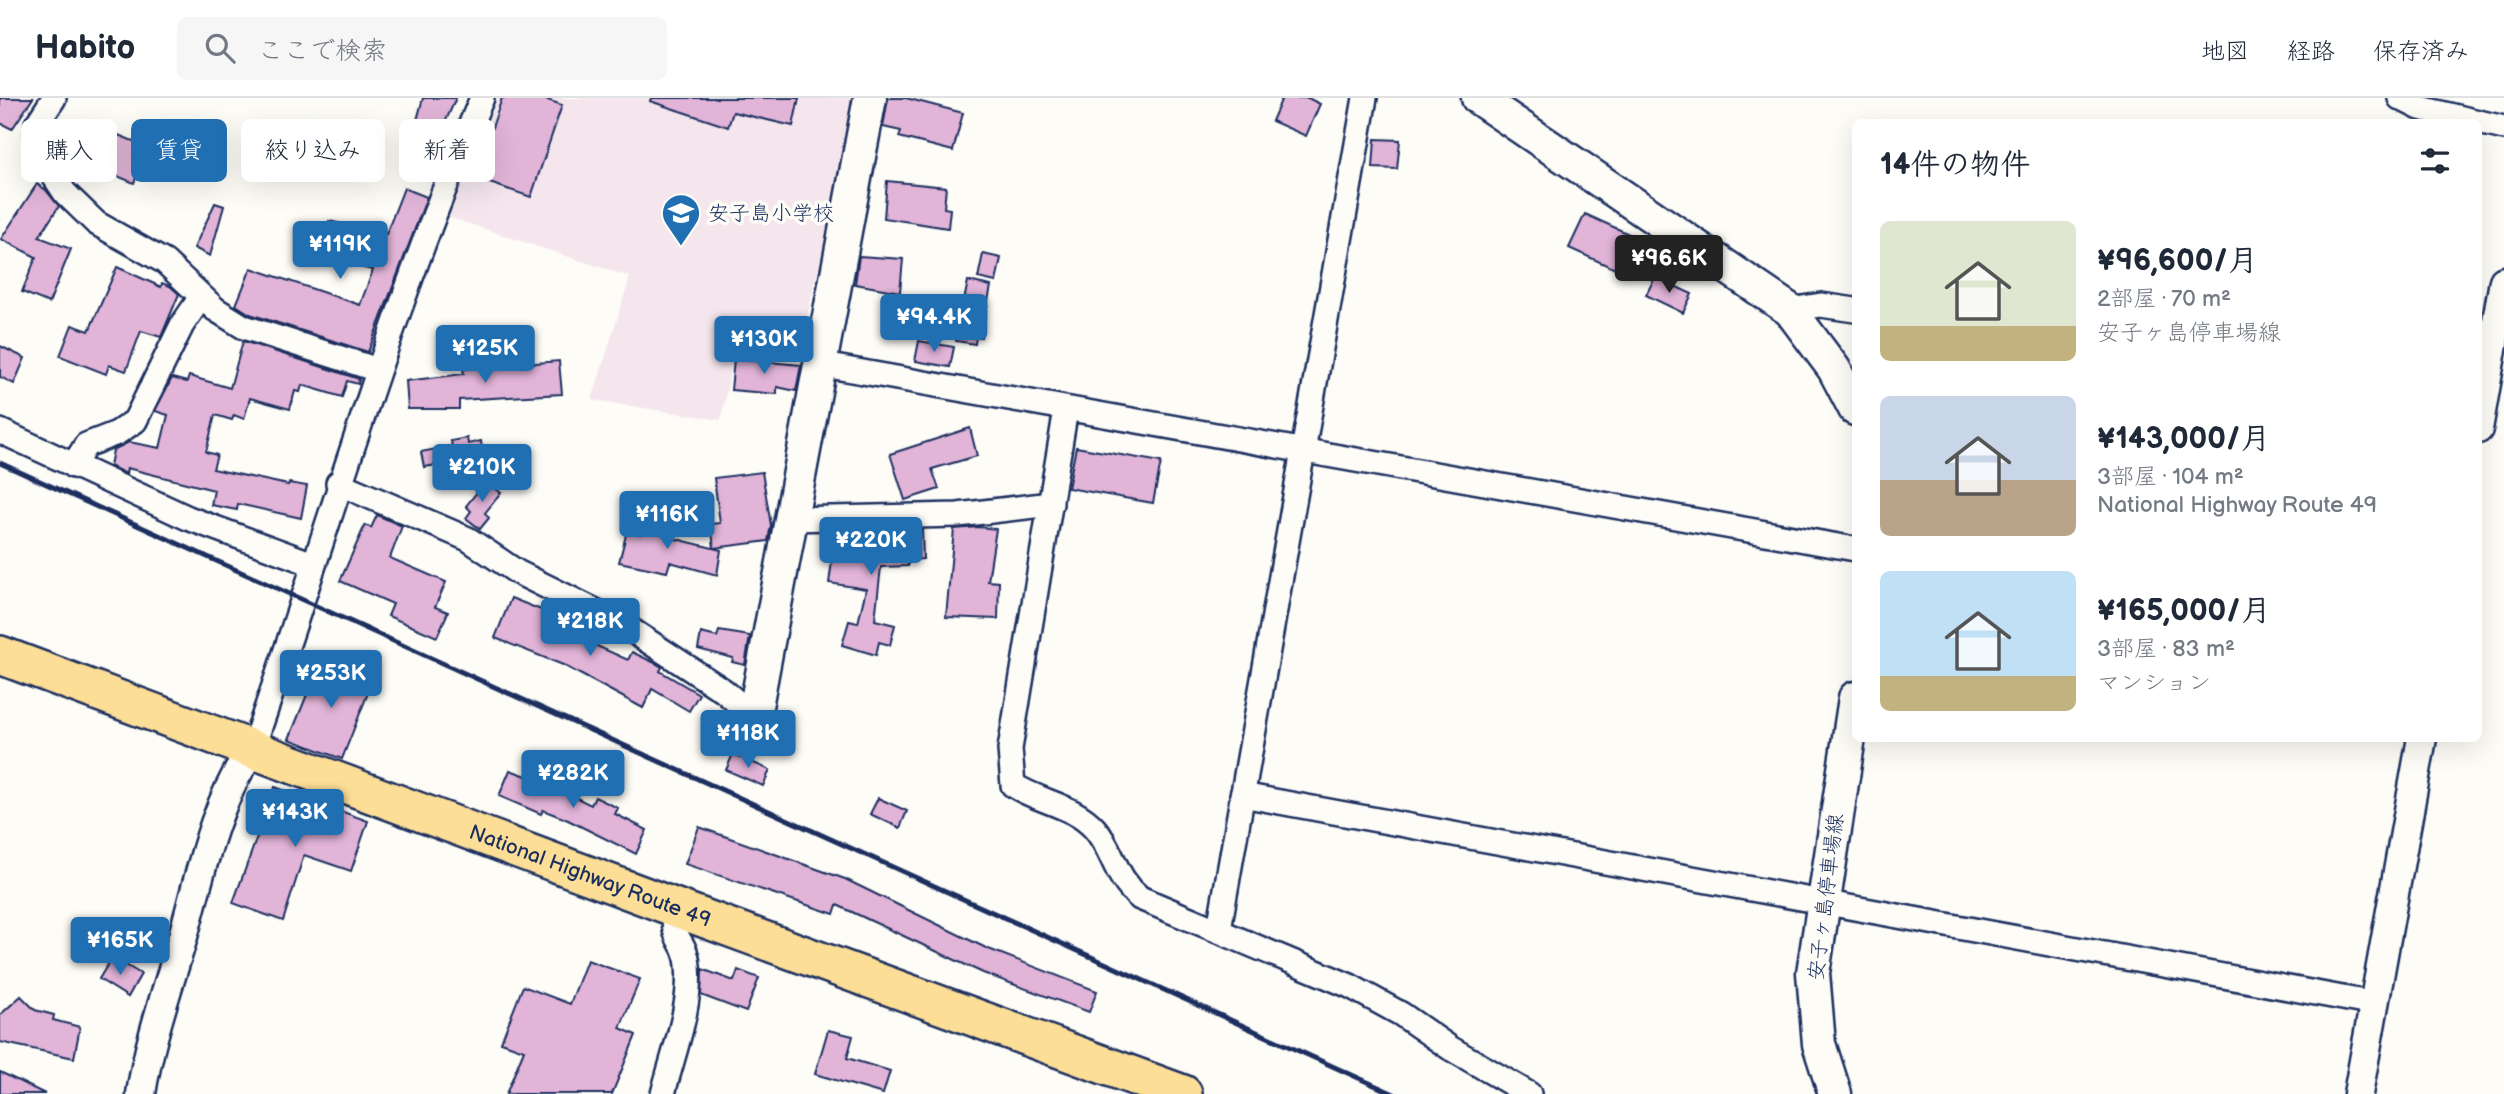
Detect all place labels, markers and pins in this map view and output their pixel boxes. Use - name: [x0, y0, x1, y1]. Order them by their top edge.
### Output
- school or university icon: 安子島小学校: [660, 192, 702, 247]
- place label: 安子島小学校: [708, 201, 834, 226]
- pin: ¥119K: [291, 222, 389, 281]
- pin: ¥96.6K: [1612, 236, 1726, 295]
- pin: ¥94.4K: [877, 294, 991, 354]
- pin: ¥130K: [715, 316, 813, 376]
- pin: ¥125K: [436, 326, 534, 385]
- pin: ¥210K: [433, 444, 531, 504]
- pin: ¥116K: [618, 491, 716, 551]
- pin: ¥220K: [822, 518, 920, 577]
- pin: ¥218K: [541, 598, 639, 658]
- pin: ¥253K: [282, 650, 380, 710]
- pin: ¥118K: [699, 710, 797, 770]
- pin: ¥282K: [524, 750, 622, 810]
- pin: ¥143K: [246, 790, 344, 849]
- pin: ¥165K: [71, 918, 169, 977]

